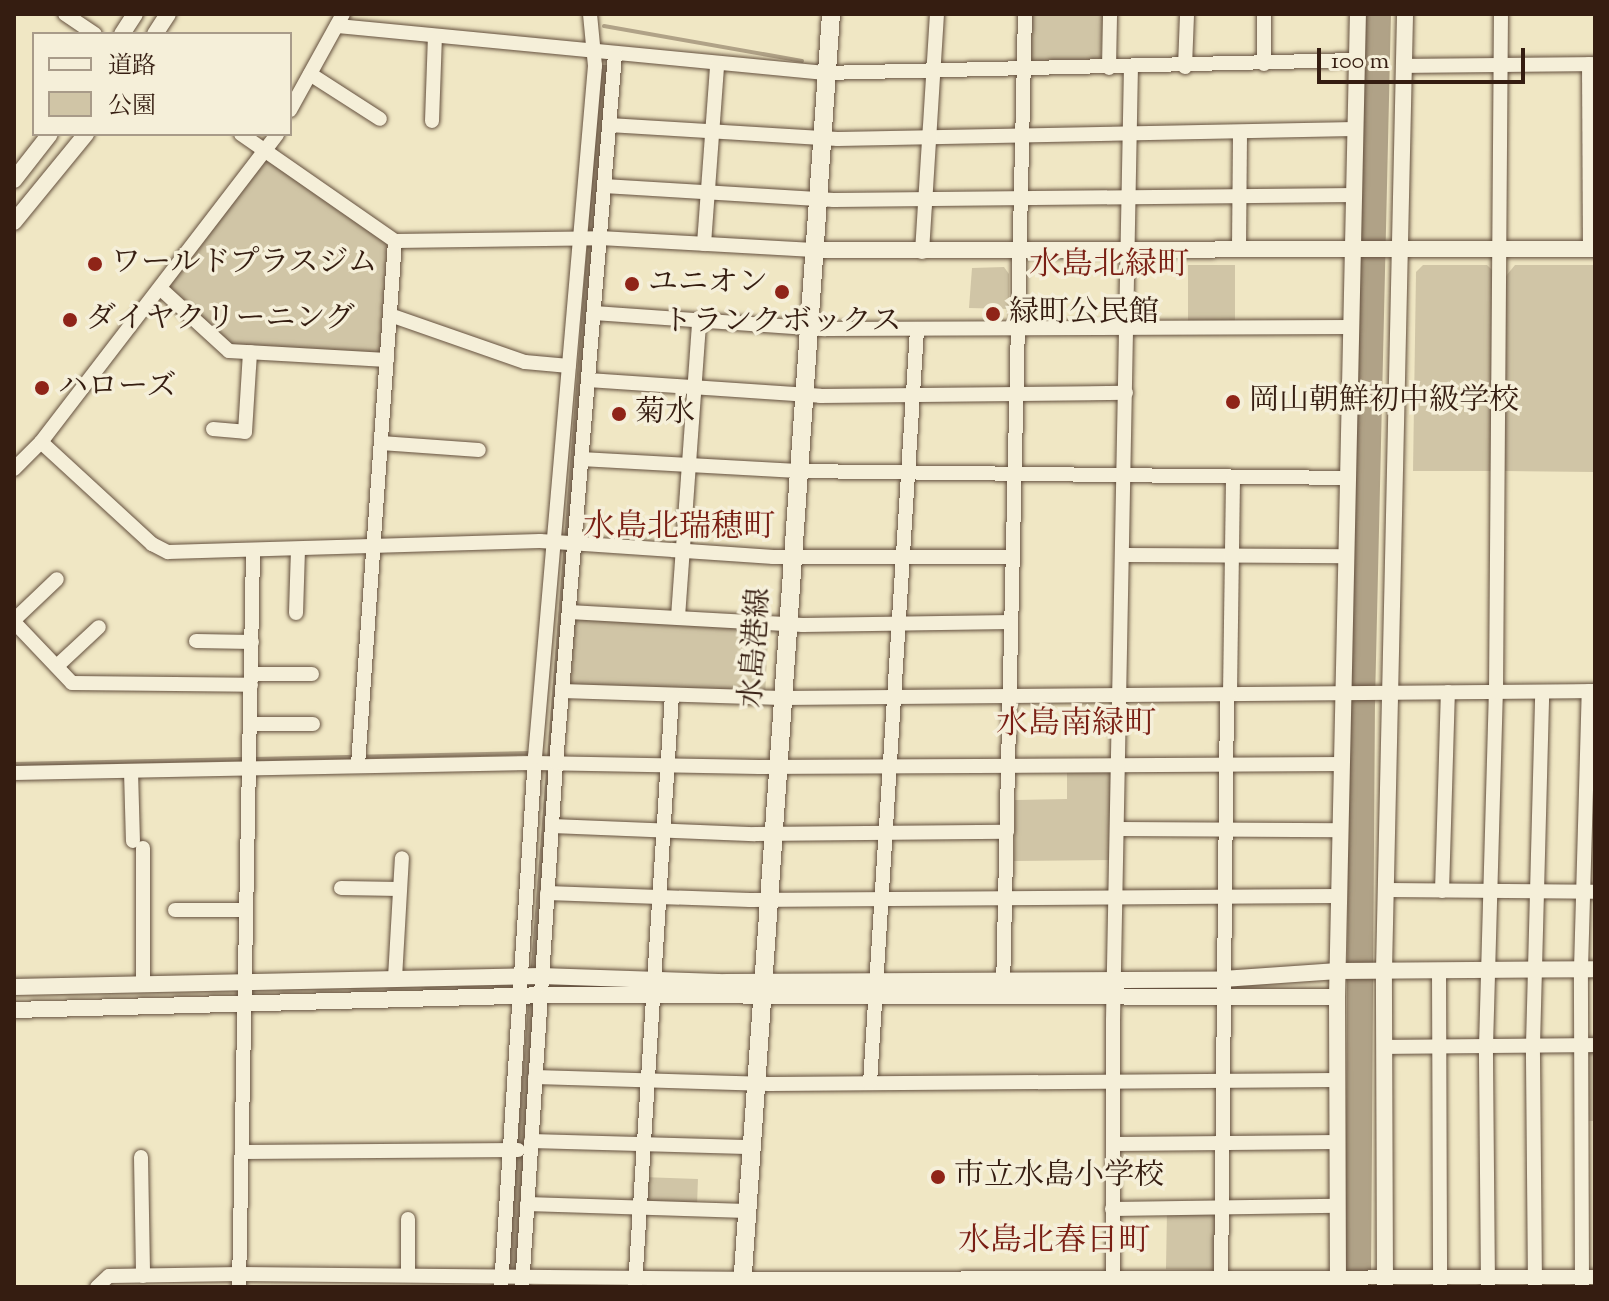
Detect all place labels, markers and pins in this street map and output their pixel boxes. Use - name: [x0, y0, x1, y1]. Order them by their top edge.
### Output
- place label: ワールドプラスジム: [111, 246, 381, 282]
- marker: ワールドプラスジム: [86, 255, 104, 273]
- place label: ユニオン: [648, 266, 768, 302]
- marker: ユニオン: [623, 275, 641, 293]
- marker: トランクボックス: [773, 283, 791, 301]
- place label: 緑町公民館: [1009, 296, 1159, 332]
- place label: ダイヤクリーニング: [86, 302, 356, 338]
- place label: トランクボックス: [662, 305, 902, 341]
- marker: 緑町公民館: [984, 305, 1002, 323]
- marker: ダイヤクリーニング: [61, 311, 79, 329]
- place label: ハローズ: [58, 370, 178, 406]
- marker: ハローズ: [33, 379, 51, 397]
- place label: 岡山朝鮮初中級学校: [1249, 384, 1519, 420]
- marker: 岡山朝鮮初中級学校: [1224, 393, 1242, 411]
- place label: 菊水: [635, 396, 695, 432]
- marker: 菊水: [610, 405, 628, 423]
- place label: 市立水島小学校: [954, 1159, 1164, 1195]
- marker: 市立水島小学校: [929, 1168, 947, 1186]

